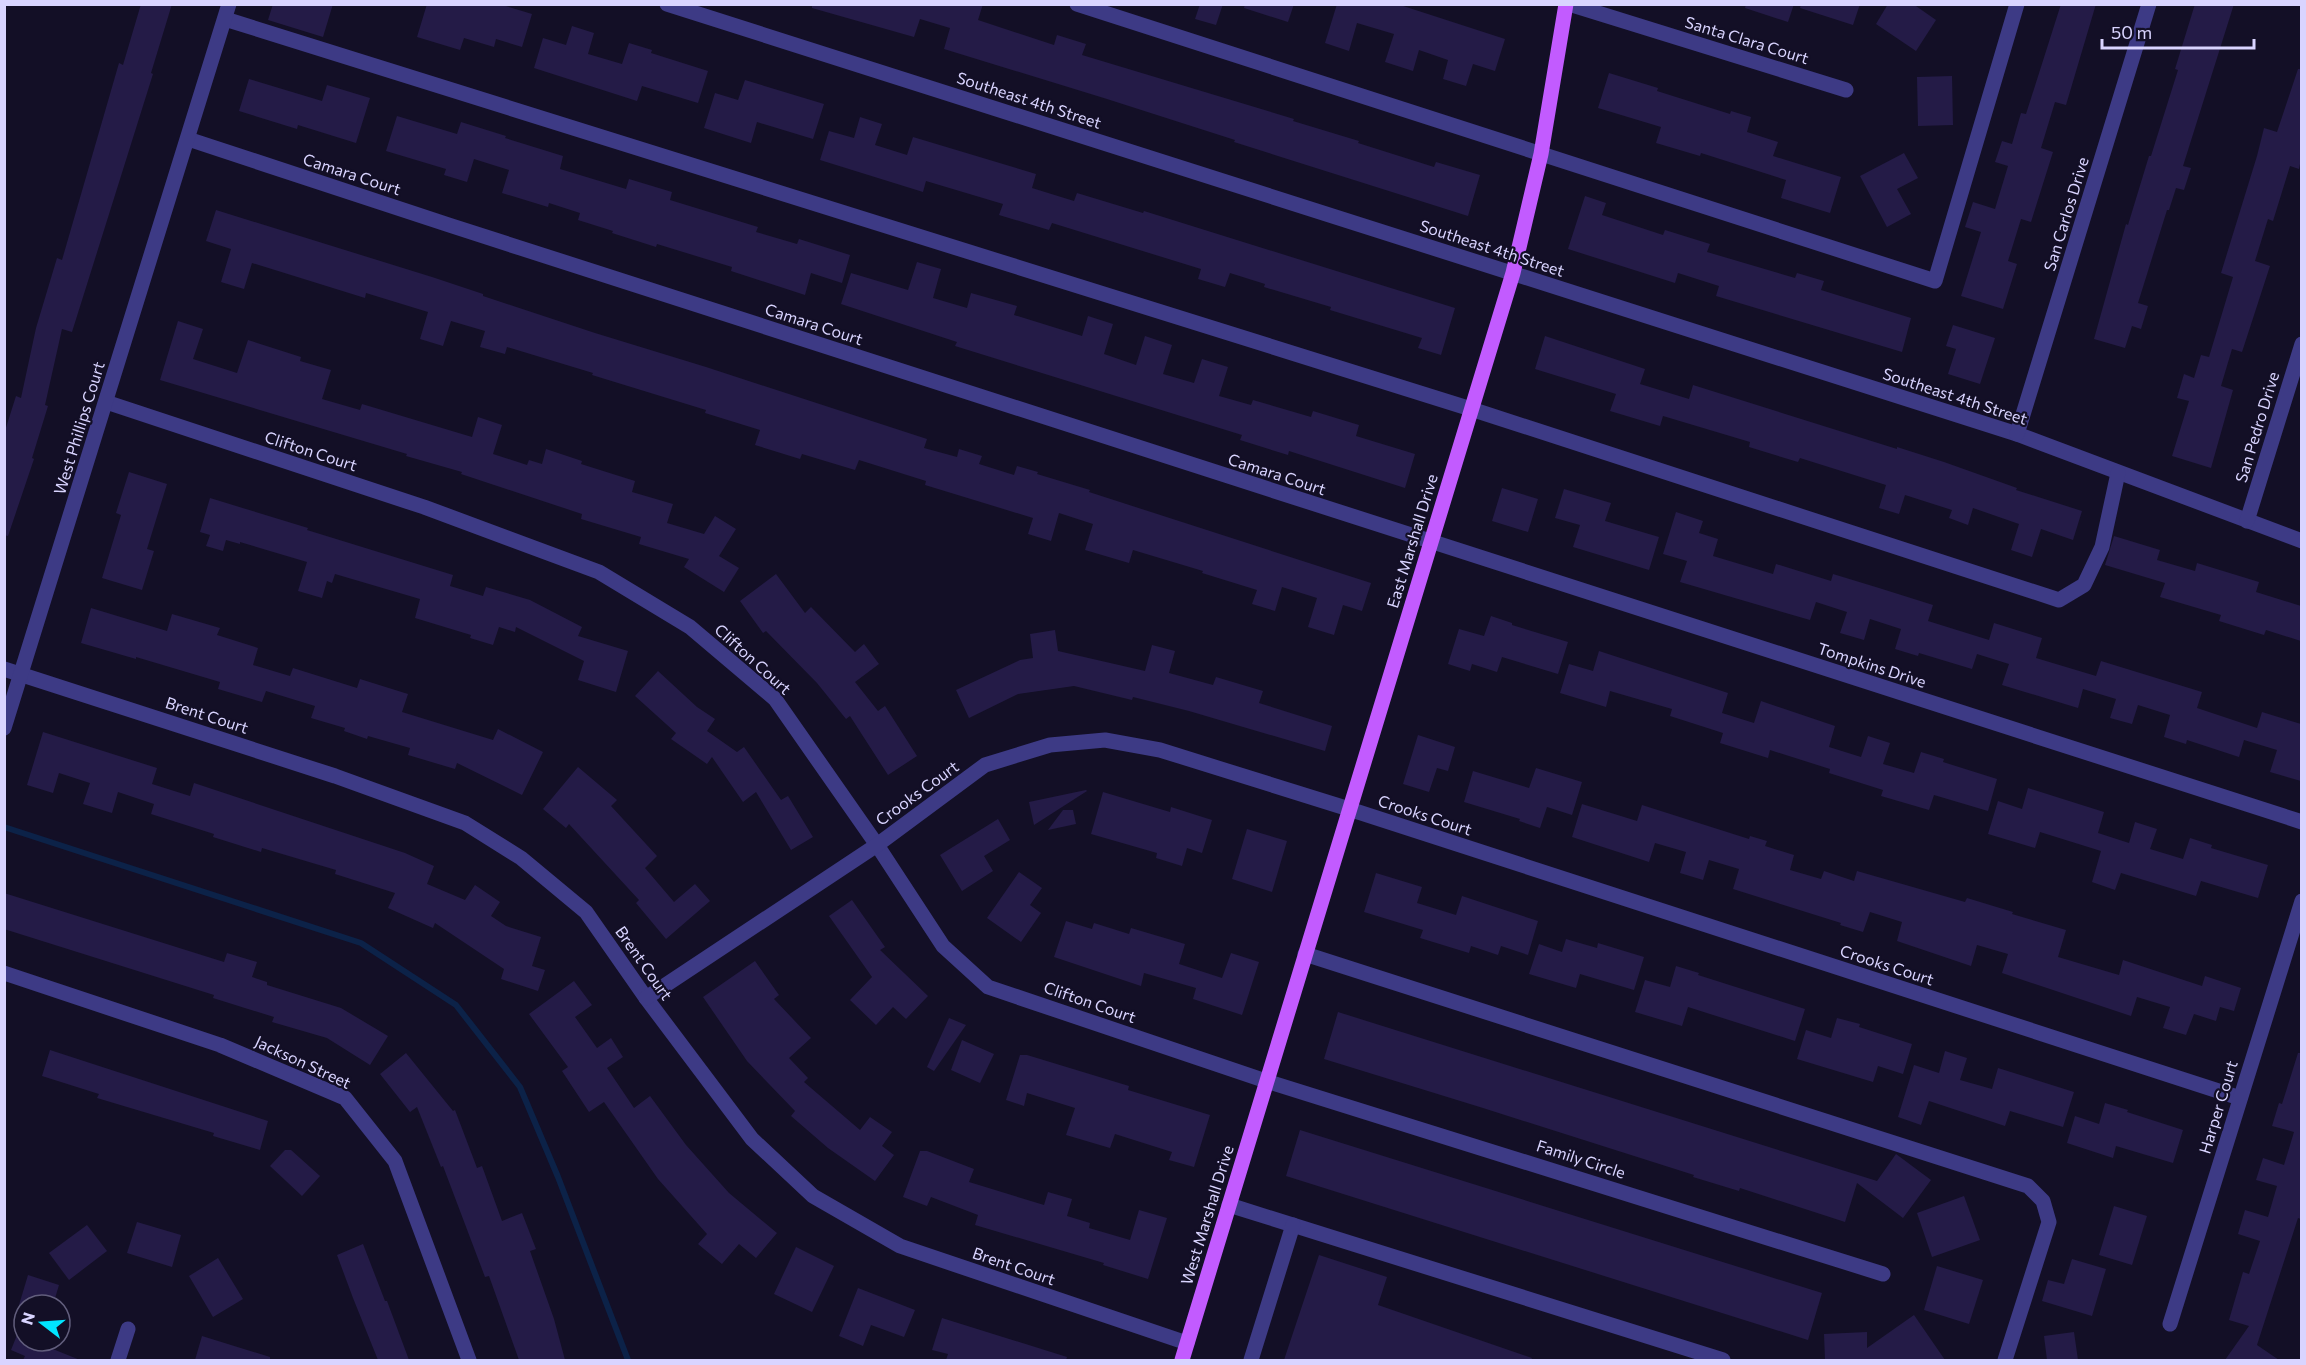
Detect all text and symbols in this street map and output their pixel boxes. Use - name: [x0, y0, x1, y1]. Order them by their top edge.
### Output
- street label: Santa Clara Court: [1683, 12, 1812, 68]
- scale bar: [2102, 12, 2254, 50]
- text: 50 m: [2111, 21, 2152, 43]
- street label: Southeast 4th Street: [954, 67, 1104, 132]
- street label: Camara Court: [301, 149, 404, 198]
- street label: San Carlos Drive: [2039, 155, 2092, 273]
- street label: Southeast 4th Street: [1417, 215, 1567, 280]
- street label: Camara Court: [763, 299, 866, 348]
- street label: West Phillips Court: [49, 359, 108, 497]
- street label: Southeast 4th Street: [1880, 363, 2030, 428]
- street label: San Pedro Drive: [2231, 369, 2282, 485]
- street label: Clifton Court: [263, 427, 360, 475]
- street label: Camara Court: [1226, 449, 1329, 498]
- street label: East Marshall Drive: [1382, 472, 1441, 610]
- street label: Clifton Court: [711, 619, 796, 698]
- street label: Tompkins Drive: [1816, 638, 1929, 691]
- street label: Brent Court: [163, 692, 251, 737]
- street label: Crooks Court: [872, 756, 962, 829]
- street label: Crooks Court: [1376, 790, 1475, 839]
- street label: Brent Court: [612, 922, 677, 1004]
- street label: Crooks Court: [1838, 940, 1937, 989]
- street label: Clifton Court: [1042, 977, 1139, 1026]
- street label: Jackson Street: [252, 1031, 355, 1092]
- street label: Harper Court: [2194, 1058, 2241, 1156]
- street label: Family Circle: [1534, 1135, 1628, 1182]
- street label: West Marshall Drive: [1176, 1143, 1237, 1287]
- street label: Brent Court: [970, 1243, 1058, 1289]
- north arrow: [12, 1293, 72, 1353]
- text: N: [16, 1310, 38, 1327]

